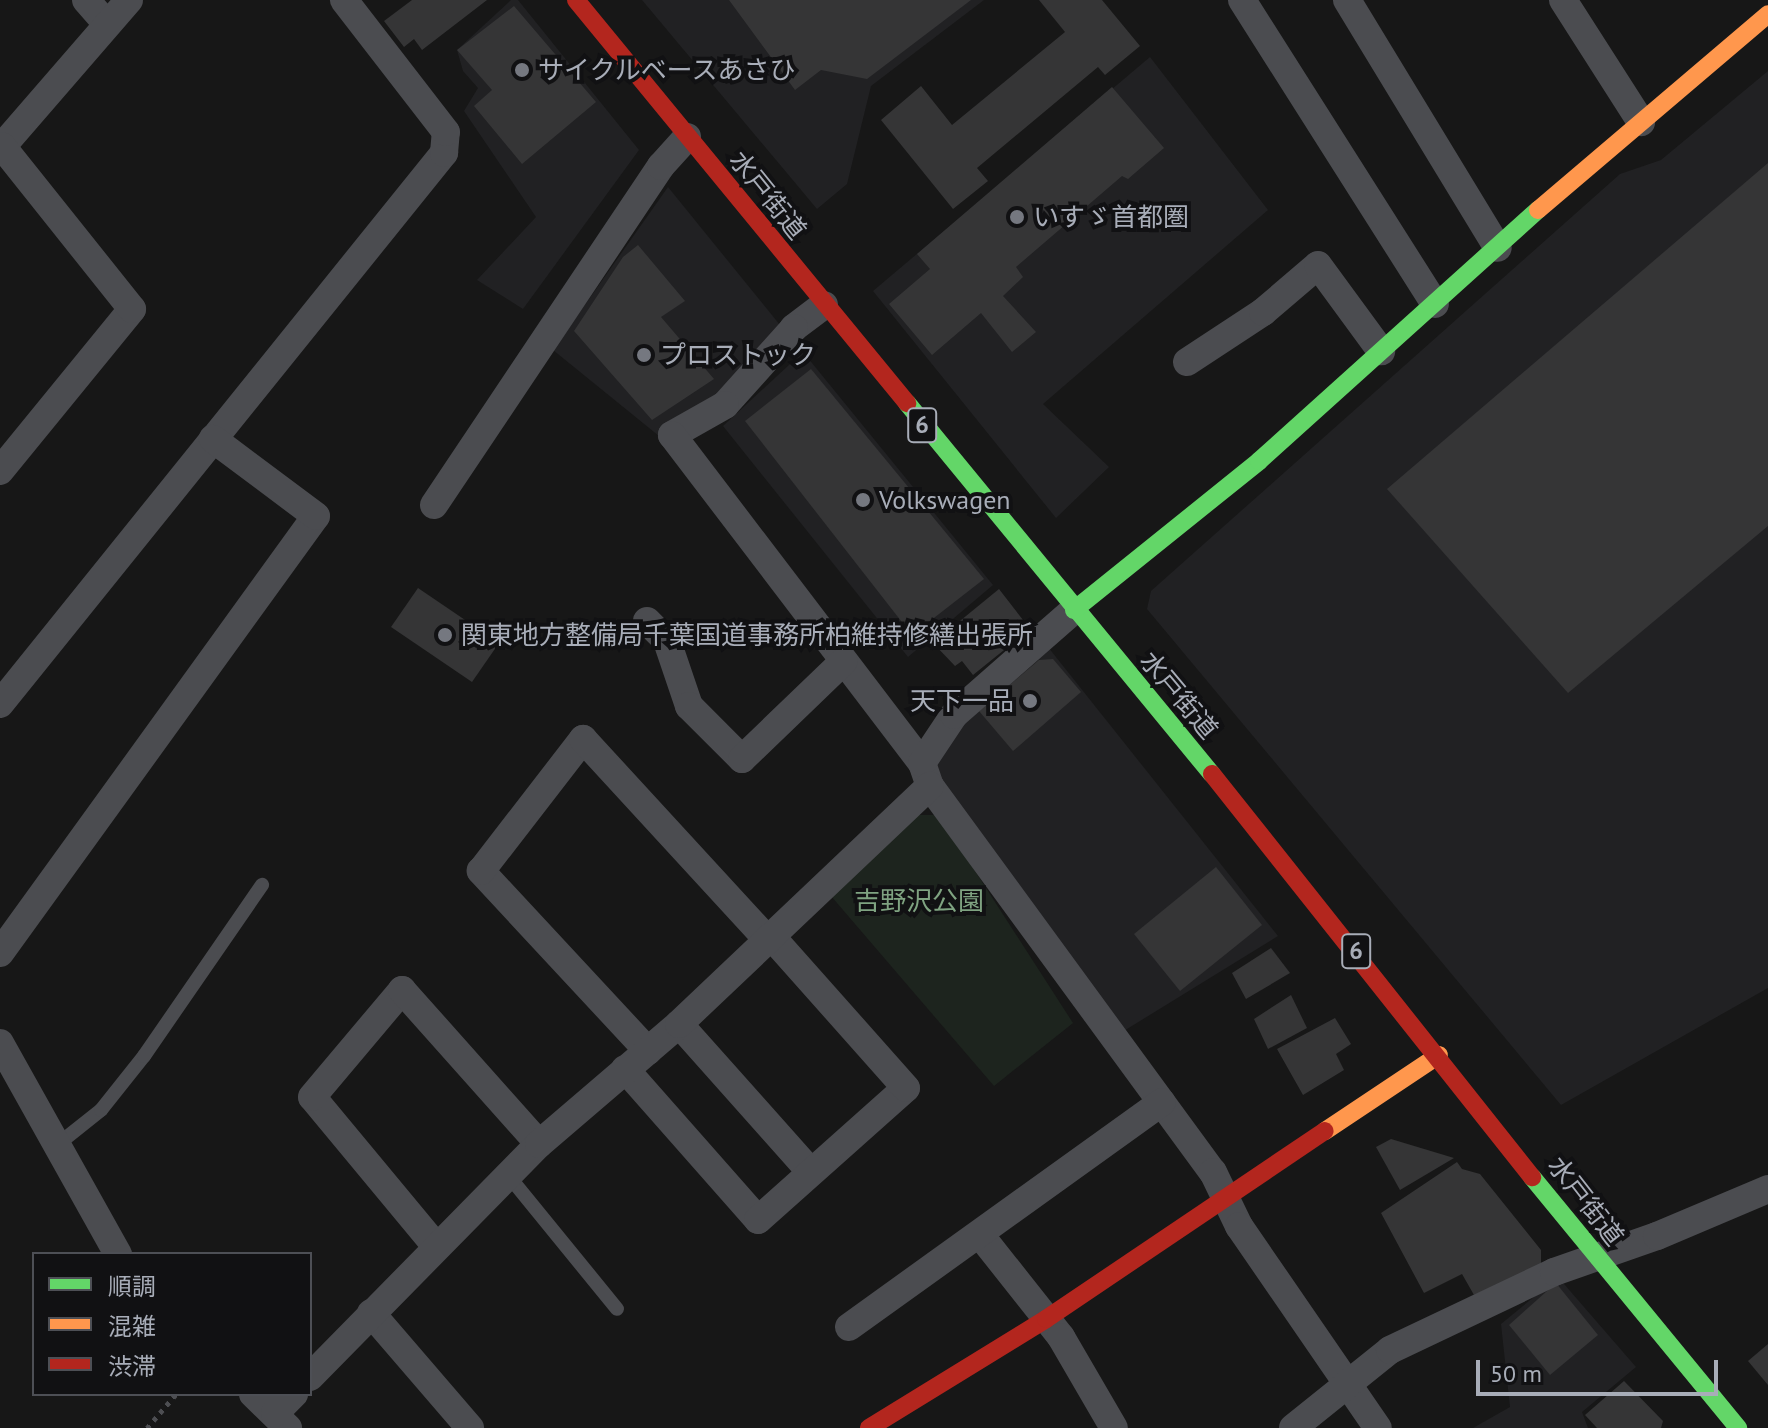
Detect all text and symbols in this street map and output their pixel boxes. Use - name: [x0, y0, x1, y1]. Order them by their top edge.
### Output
- place label: サイクルベースあさひ: [538, 54, 798, 86]
- marker: サイクルベースあさひ: [513, 61, 531, 79]
- street label: 水戸街道: [723, 145, 813, 245]
- place label: いすゞ首都圏: [1033, 201, 1189, 233]
- marker: いすゞ首都圏: [1008, 208, 1026, 226]
- place label: プロストック: [660, 339, 816, 371]
- marker: プロストック: [635, 346, 653, 364]
- road number: 6: [906, 405, 938, 445]
- place label: Volkswagen: [879, 484, 1011, 516]
- marker: Volkswagen: [854, 491, 872, 509]
- place label: 関東地方整備局千葉国道事務所柏維持修繕出張所: [461, 619, 1033, 651]
- marker: 関東地方整備局千葉国道事務所柏維持修繕出張所: [436, 626, 454, 644]
- street label: 水戸街道: [1134, 645, 1224, 745]
- place label: 天下一品: [910, 685, 1014, 717]
- marker: 天下一品: [1021, 692, 1039, 710]
- park label: 吉野沢公園: [854, 885, 984, 917]
- road number: 6: [1340, 931, 1372, 971]
- street label: 水戸街道: [1542, 1150, 1630, 1252]
- legend: [32, 1252, 312, 1396]
- text: 順調: [108, 1271, 156, 1302]
- text: 混雑: [108, 1311, 156, 1342]
- scale bar: [1480, 1344, 1722, 1394]
- text: 渋滞: [108, 1351, 156, 1382]
- text: 50 m: [1490, 1358, 1542, 1389]

